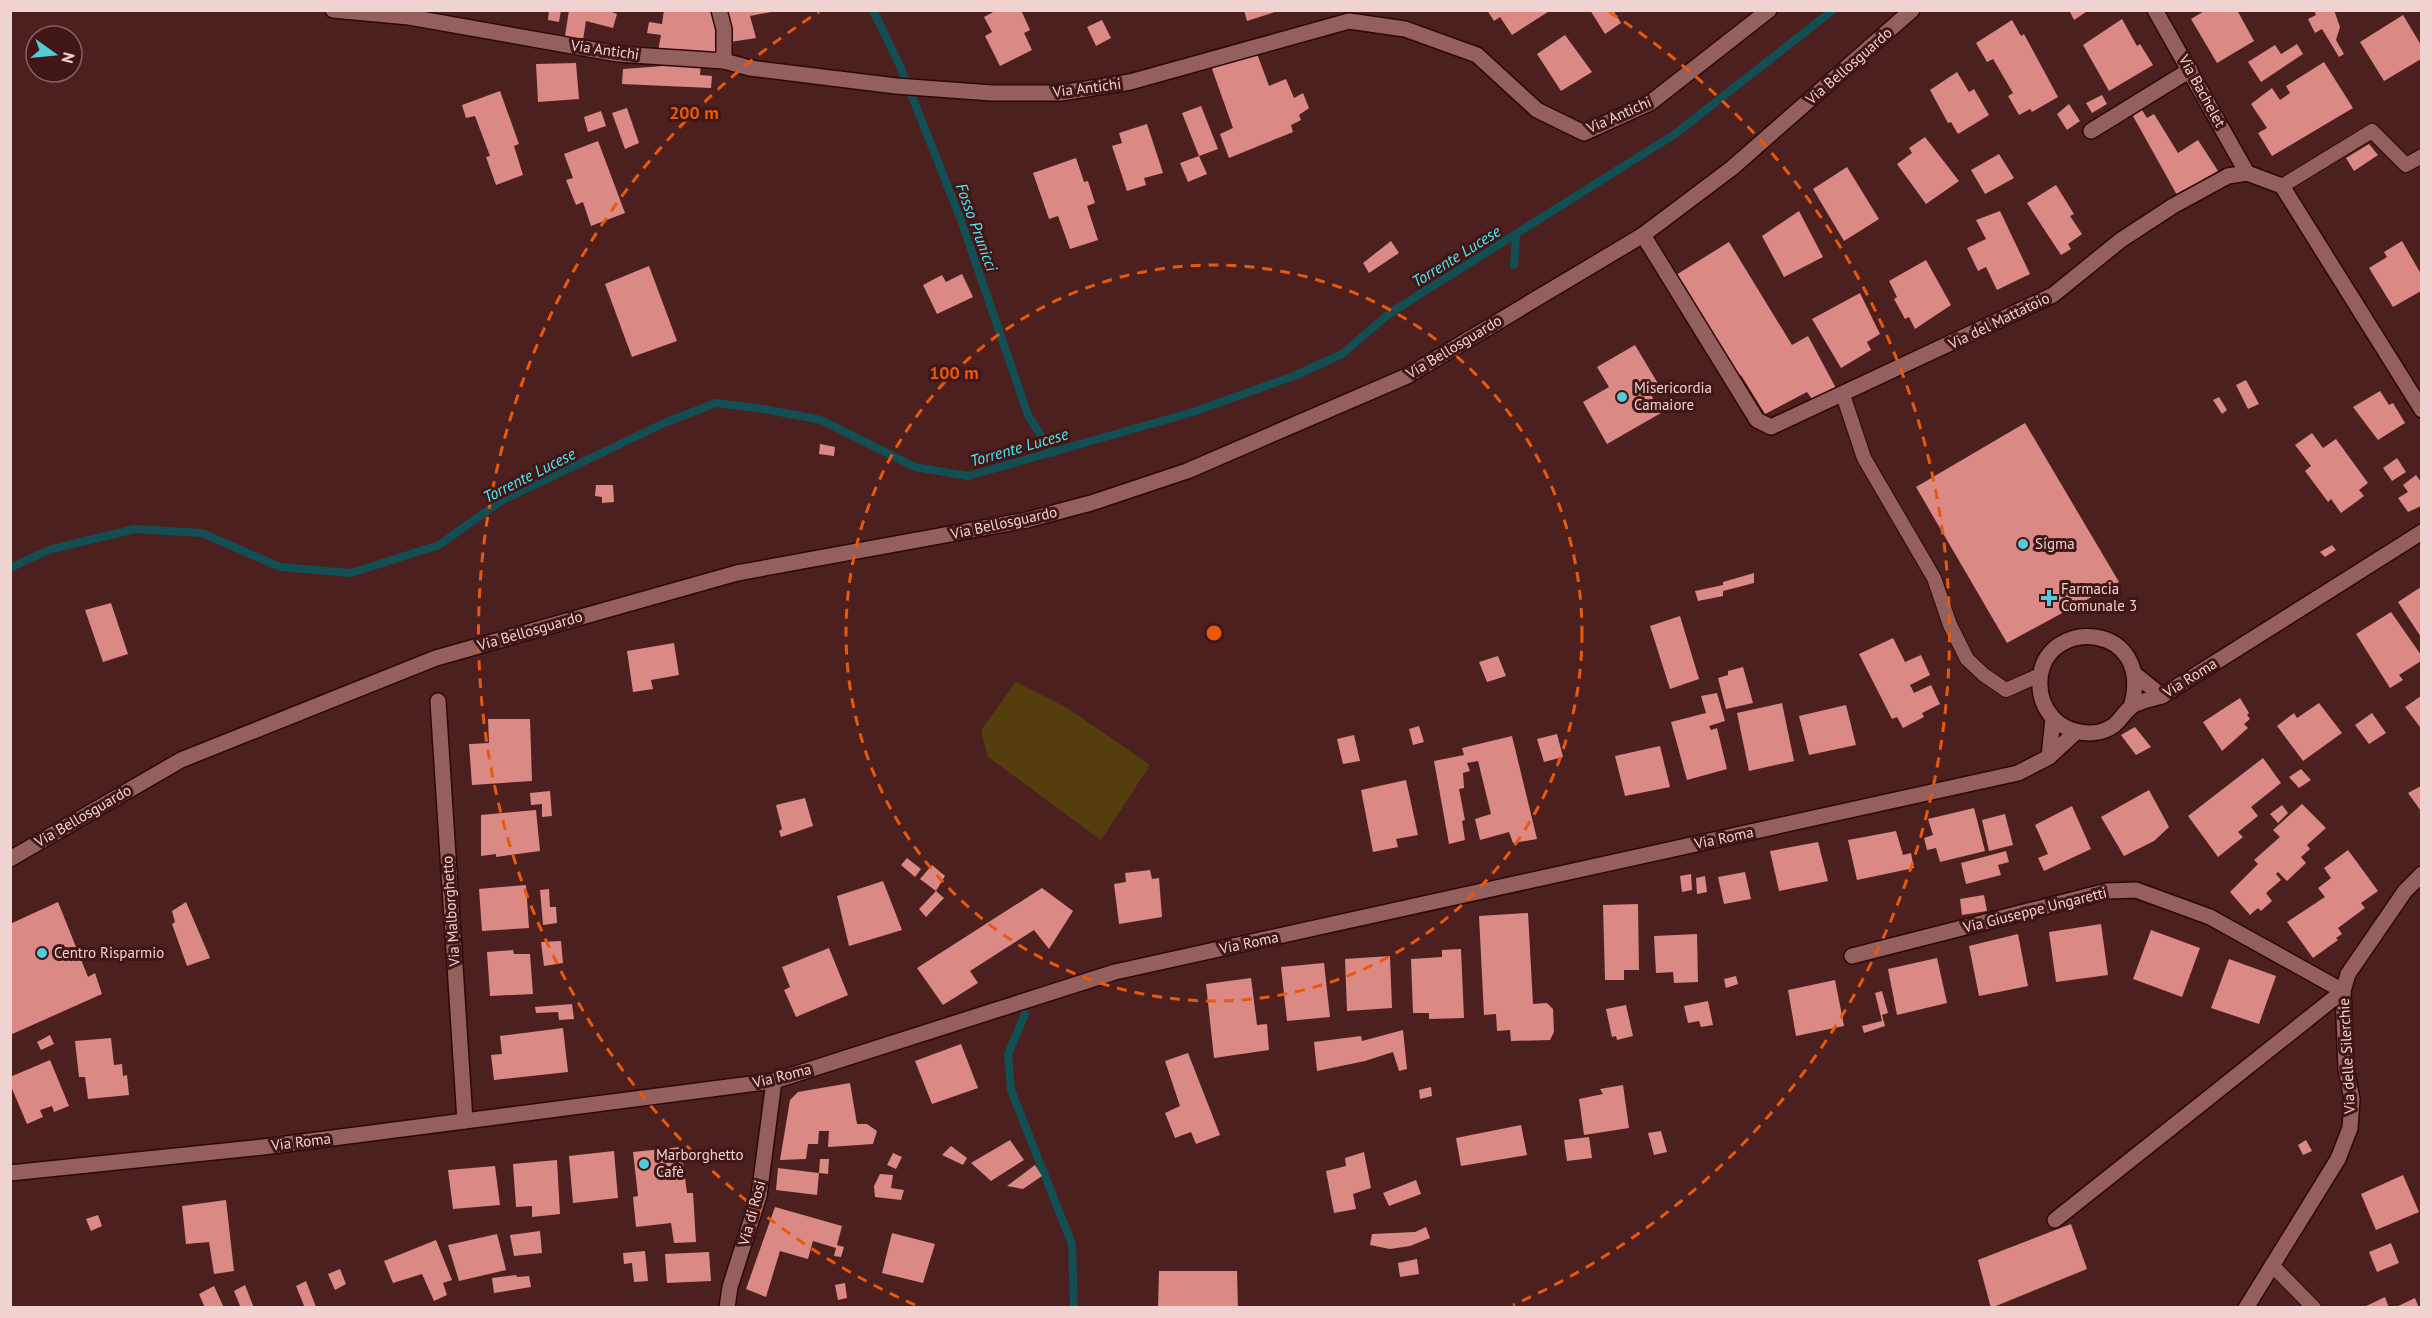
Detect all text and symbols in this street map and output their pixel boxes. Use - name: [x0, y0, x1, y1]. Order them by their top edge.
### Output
- street label: Via Bellosguardo: [1801, 23, 1896, 109]
- north arrow: [24, 24, 84, 84]
- street label: Via Antichi: [569, 35, 640, 64]
- text: N: [57, 50, 80, 66]
- street label: Via Bachelet: [2174, 50, 2230, 130]
- street label: Via Antichi: [1051, 74, 1122, 101]
- street label: Via Antichi: [1583, 92, 1654, 138]
- text: 200 m: [669, 101, 719, 124]
- water label: Fosso Prunicci: [952, 180, 1002, 275]
- water label: Torrente Lucese: [1408, 220, 1505, 291]
- street label: Via del Mattatoio: [1944, 288, 2052, 354]
- street label: Via Bellosguardo: [1402, 311, 1505, 383]
- text: 100 m: [929, 361, 979, 384]
- place label: Misericordia Camaiore: [1634, 378, 1712, 414]
- marker: Misericordia Camaiore: [1615, 390, 1629, 404]
- water label: Torrente Lucese: [968, 423, 1071, 471]
- water label: Torrente Lucese: [479, 443, 579, 507]
- street label: Via Bellosguardo: [948, 502, 1059, 543]
- place label: Sigma: [2035, 534, 2075, 553]
- marker: Sigma: [2016, 537, 2030, 551]
- place label: Farmacia Comunale 3: [2061, 579, 2137, 615]
- marker: Farmacia Comunale 3: [2042, 591, 2056, 605]
- street label: Via Bellosguardo: [474, 606, 585, 655]
- centre of rings: [1204, 623, 1224, 643]
- street label: Via Roma: [2158, 654, 2220, 702]
- street label: Via Bellosguardo: [30, 780, 134, 851]
- street label: Via Roma: [1692, 822, 1755, 853]
- street label: Via Malborghetto: [437, 855, 464, 968]
- street label: Via Giuseppe Ungaretti: [1960, 882, 2109, 937]
- street label: Via Roma: [1217, 927, 1280, 958]
- place label: Centro Risparmio: [54, 943, 164, 962]
- marker: Centro Risparmio: [35, 946, 49, 960]
- street label: Via delle Silerchie: [2334, 998, 2359, 1115]
- street label: Via Roma: [750, 1059, 813, 1092]
- street label: Via Roma: [269, 1128, 332, 1155]
- place label: Marborghetto Cafè: [656, 1145, 744, 1181]
- marker: Marborghetto Cafè: [637, 1157, 651, 1171]
- street label: Via di Rosi: [733, 1178, 769, 1248]

